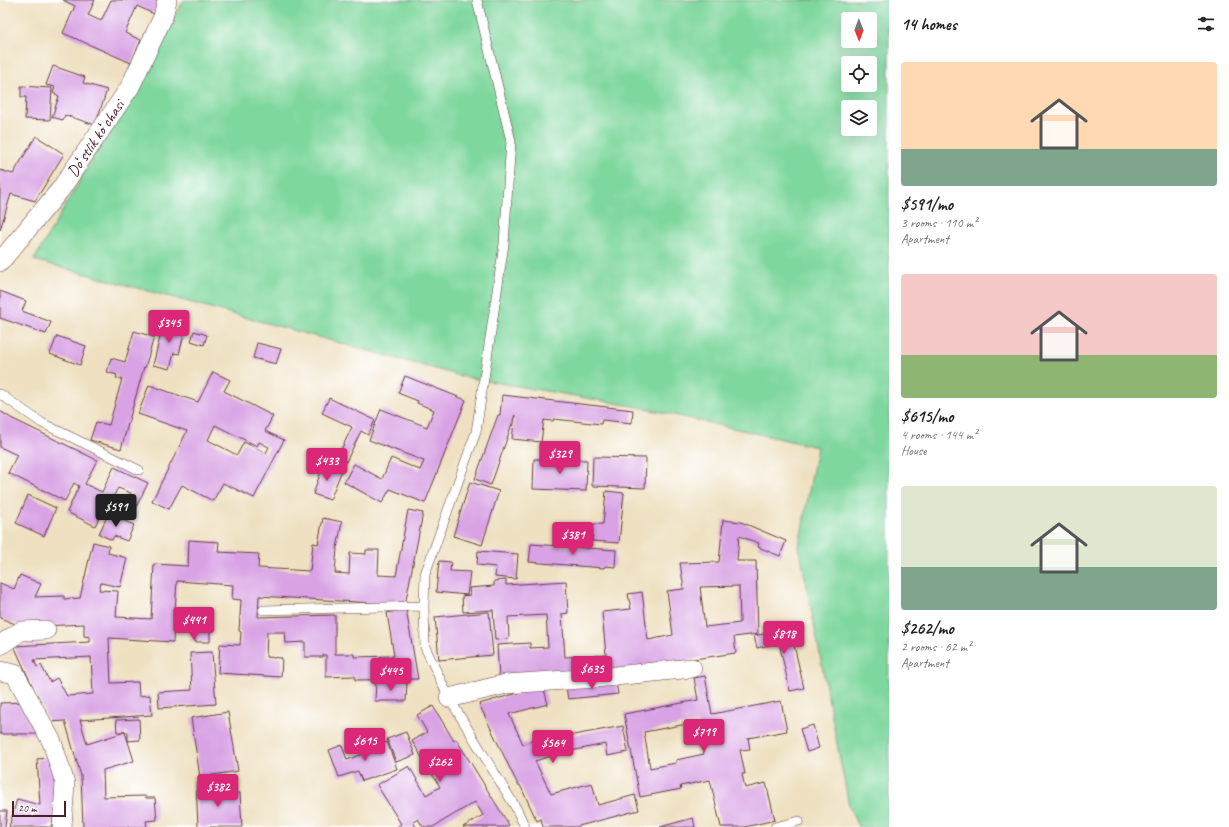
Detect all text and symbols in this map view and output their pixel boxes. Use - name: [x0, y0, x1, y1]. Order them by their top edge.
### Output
- north arrow: [841, 12, 877, 48]
- map controls: [841, 12, 877, 136]
- icon: filters: [1195, 13, 1217, 35]
- text: 14 homes: [901, 14, 957, 35]
- button: locate: [841, 56, 877, 92]
- icon: home: [1023, 88, 1095, 160]
- street label: Doʻstlik koʻchasi: [63, 95, 130, 181]
- button: layers: [841, 100, 877, 136]
- text: $591/mo: [901, 194, 953, 215]
- text: 3 rooms · 110 m²: [901, 215, 977, 231]
- text: Apartment: [901, 231, 949, 247]
- icon: home: [1023, 300, 1095, 372]
- pin: $345: [145, 310, 193, 344]
- text: $345: [157, 315, 181, 331]
- text: $615/mo: [901, 406, 953, 427]
- text: 4 rooms · 144 m²: [901, 427, 977, 443]
- pin: $329: [536, 441, 584, 475]
- text: House: [901, 443, 926, 459]
- text: $329: [548, 446, 572, 462]
- pin: $433: [303, 448, 351, 482]
- text: $433: [315, 453, 339, 469]
- pin: $591: [92, 494, 140, 528]
- text: $591: [104, 499, 128, 515]
- icon: home: [1023, 512, 1095, 584]
- pin: $381: [549, 522, 597, 556]
- text: $381: [561, 527, 585, 543]
- pin: $441: [170, 607, 218, 641]
- text: $441: [182, 612, 206, 628]
- text: $262/mo: [901, 618, 954, 639]
- pin: $818: [760, 621, 808, 655]
- text: $818: [772, 626, 796, 642]
- text: 2 rooms · 62 m²: [901, 639, 971, 655]
- text: Apartment: [901, 655, 949, 671]
- pin: $635: [568, 656, 616, 690]
- pin: $445: [367, 658, 415, 692]
- text: $635: [580, 661, 604, 677]
- text: $445: [379, 663, 403, 679]
- pin: $719: [680, 719, 728, 753]
- text: $719: [692, 724, 716, 740]
- pin: $615: [341, 728, 389, 762]
- pin: $564: [529, 730, 577, 764]
- text: $615: [353, 733, 377, 749]
- text: $564: [541, 735, 565, 751]
- pin: $262: [416, 749, 464, 783]
- text: $262: [428, 754, 452, 770]
- pin: $382: [194, 774, 242, 808]
- text: $382: [206, 779, 230, 795]
- scale bar: [12, 799, 66, 818]
- text: 20 m: [18, 801, 37, 815]

